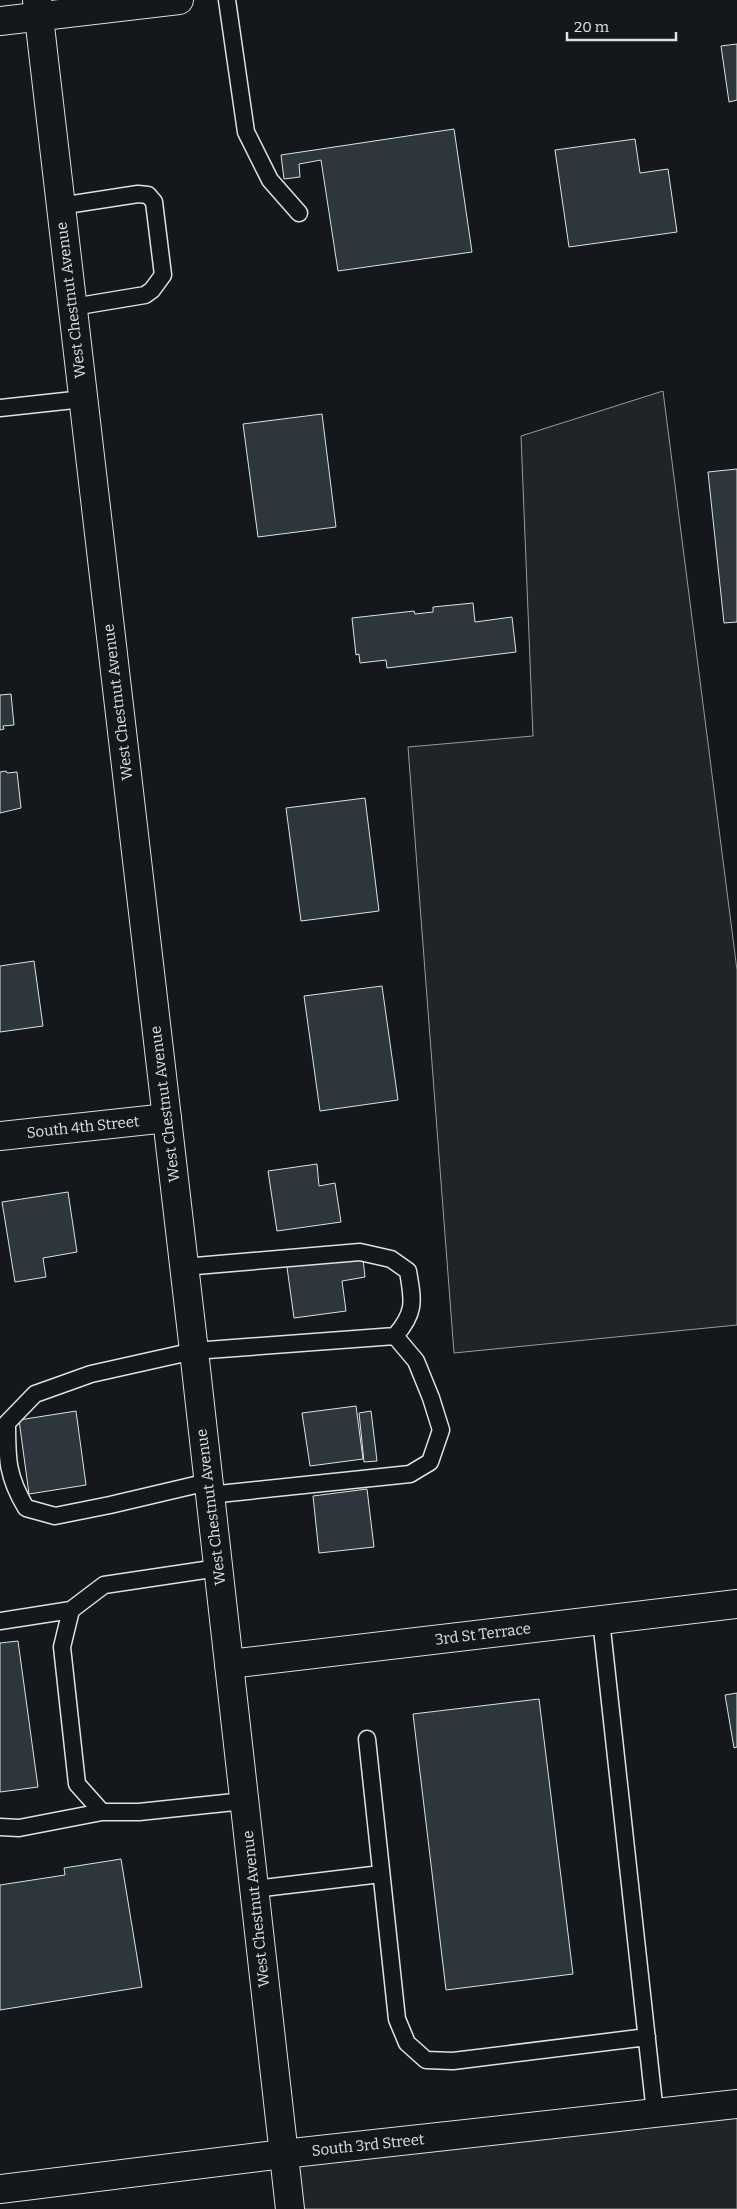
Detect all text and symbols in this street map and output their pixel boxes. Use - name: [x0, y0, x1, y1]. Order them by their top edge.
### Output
- scale bar: [567, 10, 676, 42]
- text: 20 m: [574, 18, 610, 36]
- street label: West Chestnut Avenue: [52, 221, 90, 379]
- street label: West Chestnut Avenue: [99, 623, 137, 781]
- street label: West Chestnut Avenue: [146, 1025, 184, 1183]
- street label: South 4th Street: [26, 1112, 141, 1142]
- street label: West Chestnut Avenue: [192, 1428, 230, 1586]
- street label: 3rd St Terrace: [434, 1619, 532, 1649]
- street label: West Chestnut Avenue: [239, 1830, 273, 1988]
- street label: South 3rd Street: [311, 2130, 426, 2160]

